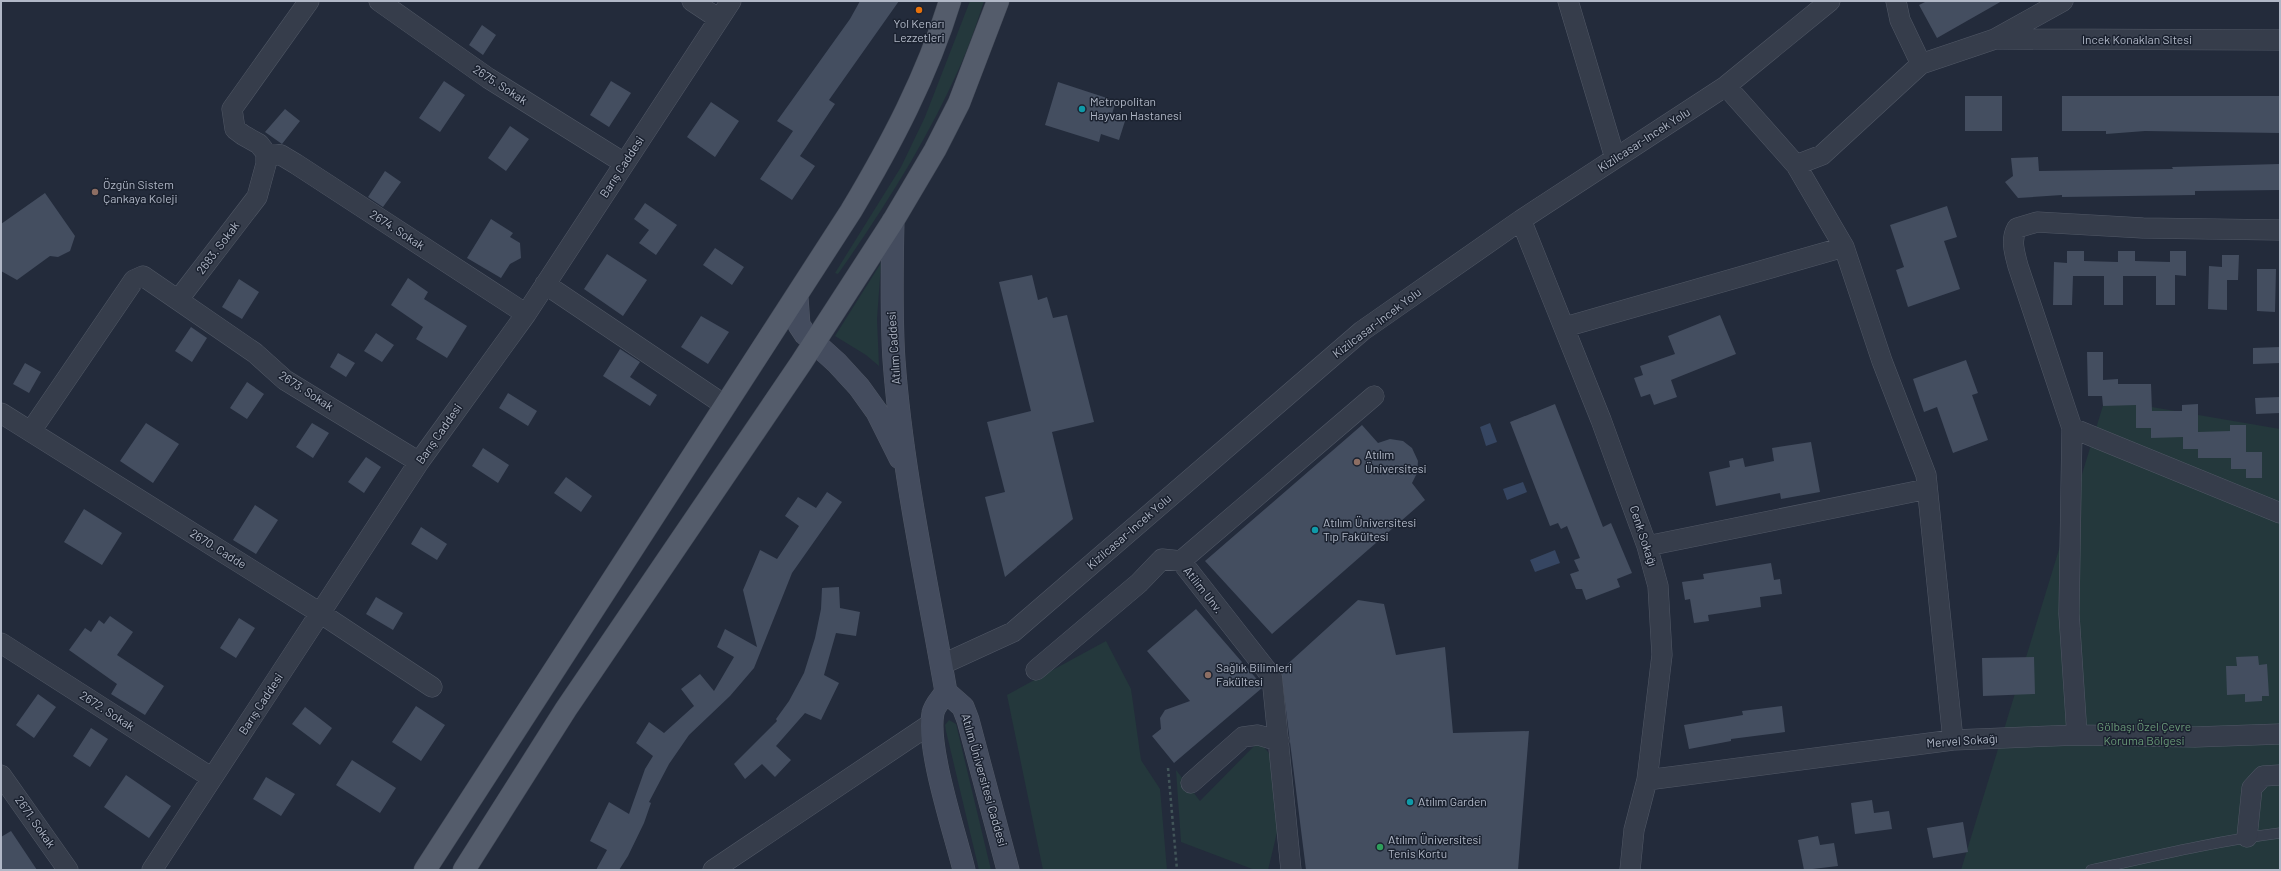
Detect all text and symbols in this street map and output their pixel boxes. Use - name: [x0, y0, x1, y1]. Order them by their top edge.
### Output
- marker: Yol Kenarı Lezzetleri: [914, 5, 924, 15]
- place label: Yol Kenarı Lezzetleri: [893, 16, 945, 44]
- street label: Incek Konaklan Sitesi: [2082, 32, 2192, 46]
- street label: 2675. Sokak: [471, 61, 530, 107]
- place label: Metropolitan Hayvan Hastanesi: [1090, 94, 1182, 122]
- marker: Metropolitan Hayvan Hastanesi: [1077, 104, 1087, 114]
- street label: Kizilcasar-Incek Yolu: [1595, 104, 1692, 174]
- street label: Barış Caddesi: [596, 133, 646, 200]
- place label: Özgün Sistem Çankaya Koleji: [103, 177, 178, 205]
- marker: Özgün Sistem Çankaya Koleji: [90, 187, 100, 197]
- street label: 2674. Sokak: [368, 206, 427, 252]
- street label: 2683. Sokak: [193, 218, 242, 277]
- street label: Kizilcasar-Incek Yolu: [1329, 284, 1423, 360]
- street label: Atılım Caddesi: [883, 311, 903, 385]
- street label: 2673. Sokak: [277, 367, 336, 413]
- street label: Barış Caddesi: [412, 401, 464, 466]
- place label: Atılım Üniversitesi: [1365, 447, 1427, 475]
- marker: Atılım Üniversitesi: [1352, 457, 1362, 467]
- street label: Kizilcasar-Incek Yolu: [1083, 491, 1173, 572]
- street label: Cenk Sokağı: [1628, 504, 1660, 568]
- place label: Atılım Üniversitesi Tıp Fakültesi: [1323, 515, 1416, 543]
- street label: 2670. Cadde: [188, 525, 249, 571]
- marker: Atılım Üniversitesi Tıp Fakültesi: [1310, 525, 1320, 535]
- street label: Atilim Unv.: [1181, 563, 1226, 616]
- place label: Sağlık Bilimleri Fakültesi: [1216, 660, 1292, 688]
- street label: Barış Caddesi: [235, 670, 285, 737]
- marker: Sağlık Bilimleri Fakültesi: [1203, 670, 1213, 680]
- street label: 2672. Sokak: [78, 687, 137, 733]
- street label: Atılım Üniversitesi Caddesi: [959, 712, 1011, 848]
- park label: Gölbaşı Özel Çevre Koruma Bölgesi: [2097, 719, 2191, 747]
- street label: Mervel Sokağı: [1926, 731, 1998, 749]
- street label: 2671. Sokak: [13, 793, 59, 850]
- place label: Atılım Garden: [1418, 794, 1487, 808]
- marker: Atılım Garden: [1405, 797, 1415, 807]
- place label: Atılım Üniversitesi Tenis Kortu: [1388, 832, 1481, 860]
- marker: Atılım Üniversitesi Tenis Kortu: [1375, 842, 1385, 852]

